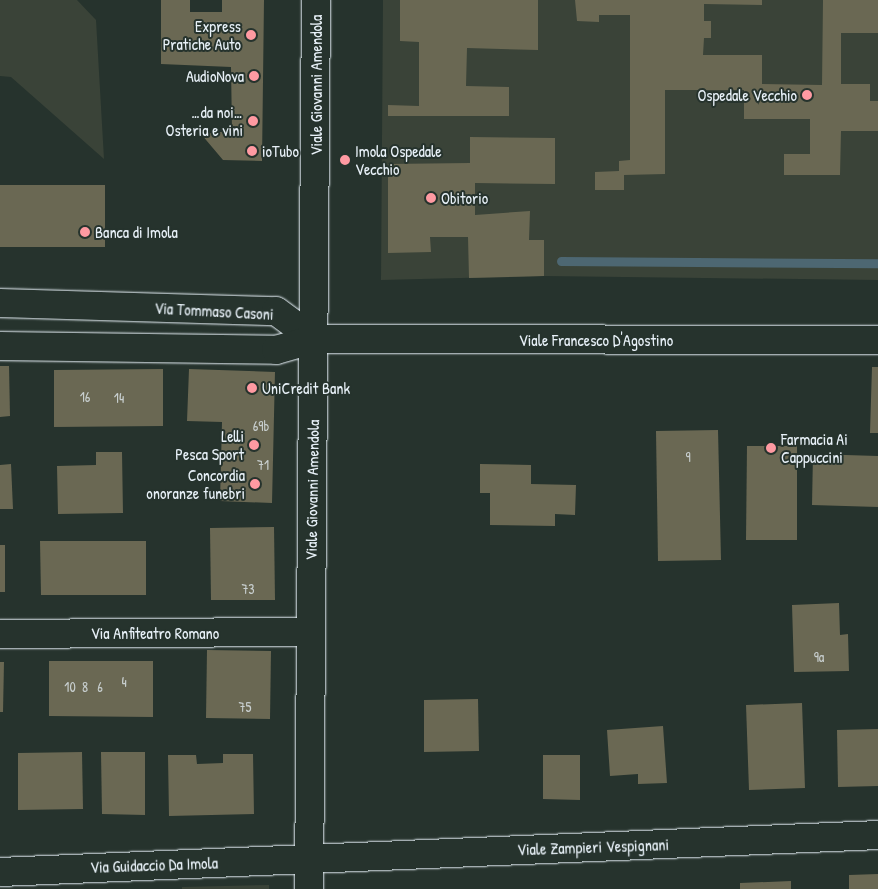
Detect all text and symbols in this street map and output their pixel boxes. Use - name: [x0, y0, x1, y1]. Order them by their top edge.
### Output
- street label: Viale Giovanni Amendola: [306, 15, 326, 155]
- place label: Express Pratiche Auto: [163, 16, 241, 54]
- marker: Express Pratiche Auto: [245, 29, 257, 41]
- place label: AudioNova: [186, 66, 244, 86]
- marker: AudioNova: [248, 70, 260, 82]
- place label: Ospedale Vecchio: [697, 85, 797, 105]
- marker: Ospedale Vecchio: [801, 89, 813, 101]
- place label: …da noi… Osteria e vini: [166, 102, 243, 140]
- marker: …da noi… Osteria e vini: [247, 115, 259, 127]
- place label: ioTubo: [262, 141, 299, 161]
- place label: Imola Ospedale Vecchio: [355, 141, 442, 179]
- marker: ioTubo: [246, 145, 258, 157]
- marker: Imola Ospedale Vecchio: [339, 154, 351, 166]
- place label: Obitorio: [441, 188, 488, 208]
- marker: Obitorio: [425, 192, 437, 204]
- place label: Banca di Imola: [95, 222, 178, 242]
- marker: Banca di Imola: [79, 226, 91, 238]
- street label: Via Tommaso Casoni: [154, 298, 274, 324]
- street label: Viale Francesco D'Agostino: [519, 330, 673, 350]
- place label: UniCredit Bank: [262, 378, 350, 398]
- marker: UniCredit Bank: [246, 382, 258, 394]
- house number: 16: [80, 389, 90, 405]
- house number: 14: [114, 390, 124, 406]
- house number: 69b: [253, 418, 269, 434]
- street label: Viale Giovanni Amendola: [301, 419, 323, 561]
- place label: Lelli Pesca Sport: [175, 426, 244, 464]
- place label: Farmacia Ai Cappuccini: [781, 429, 848, 467]
- marker: Lelli Pesca Sport: [248, 439, 260, 451]
- marker: Farmacia Ai Cappuccini: [765, 442, 777, 454]
- house number: 9: [685, 449, 691, 465]
- house number: 71: [257, 457, 269, 473]
- place label: Concordia onoranze funebri: [146, 465, 245, 503]
- marker: Concordia onoranze funebri: [249, 478, 261, 490]
- house number: 73: [241, 581, 255, 597]
- street label: Via Anfiteatro Romano: [91, 623, 219, 643]
- house number: 9a: [814, 649, 824, 665]
- house number: 4: [121, 674, 127, 690]
- house number: 10: [64, 679, 76, 695]
- house number: 8: [82, 679, 88, 695]
- house number: 6: [97, 679, 103, 695]
- house number: 75: [239, 699, 251, 715]
- street label: Viale Zampieri Vespignani: [517, 835, 669, 859]
- street label: Via Guidaccio Da Imola: [90, 853, 218, 877]

